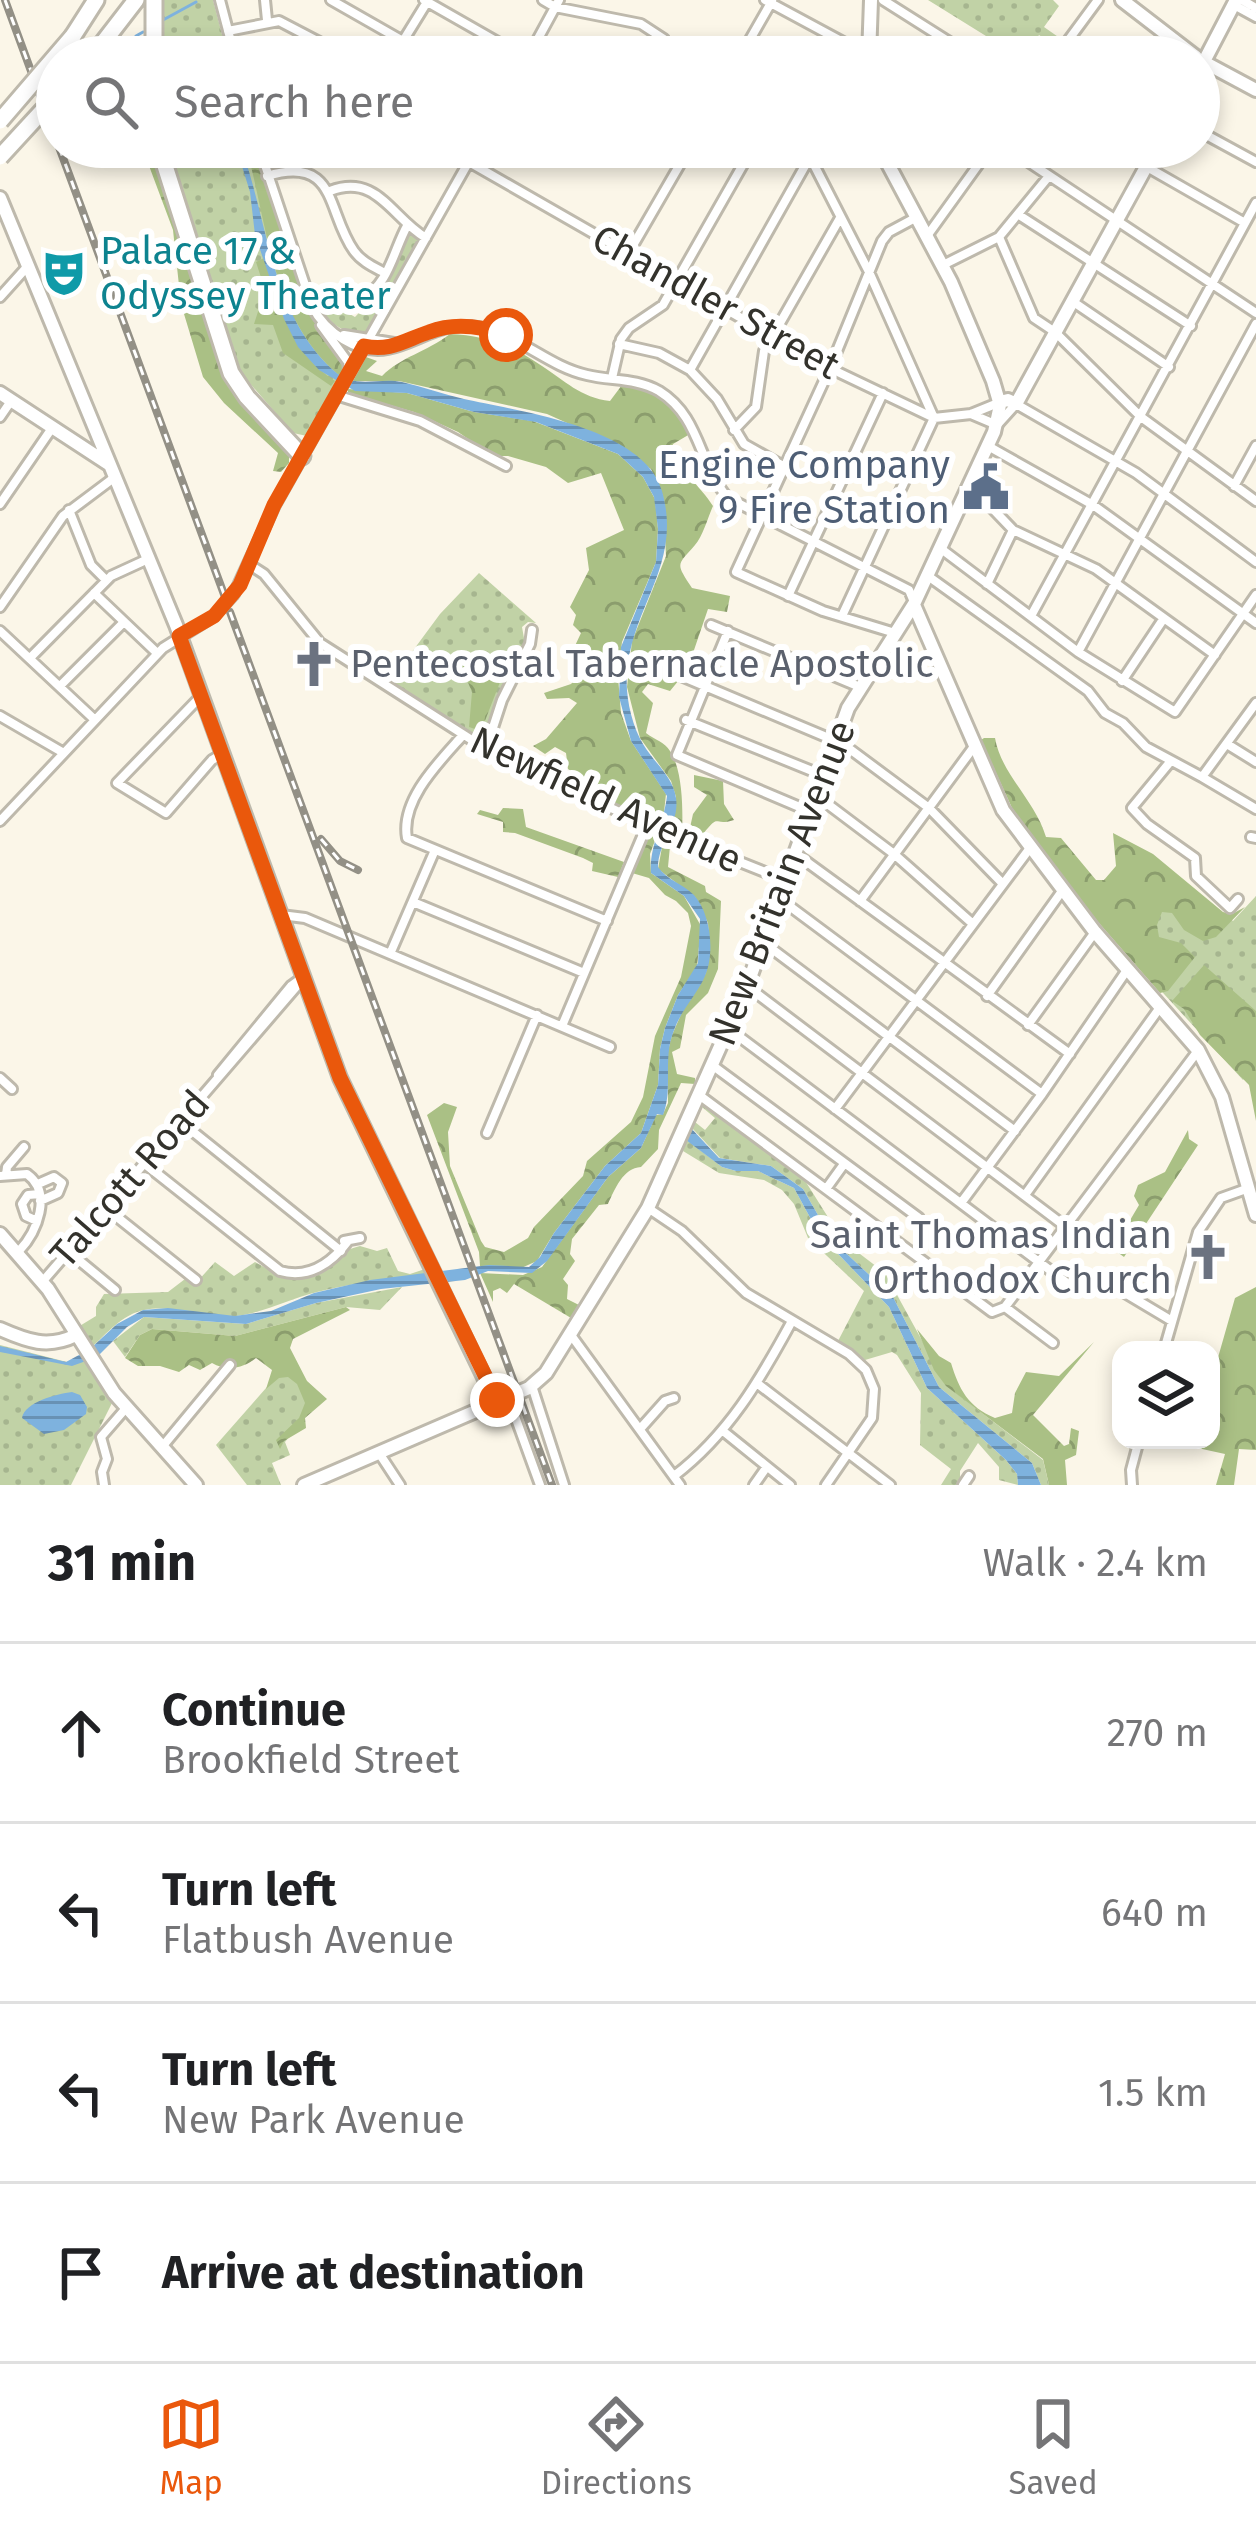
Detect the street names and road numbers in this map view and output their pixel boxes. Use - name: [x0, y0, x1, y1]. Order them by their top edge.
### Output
- street label: Chandler Street: [584, 215, 848, 389]
- street label: New Britain Avenue: [699, 714, 865, 1052]
- street label: Newfield Avenue: [463, 717, 749, 883]
- street label: Talcott Road: [41, 1081, 219, 1277]

